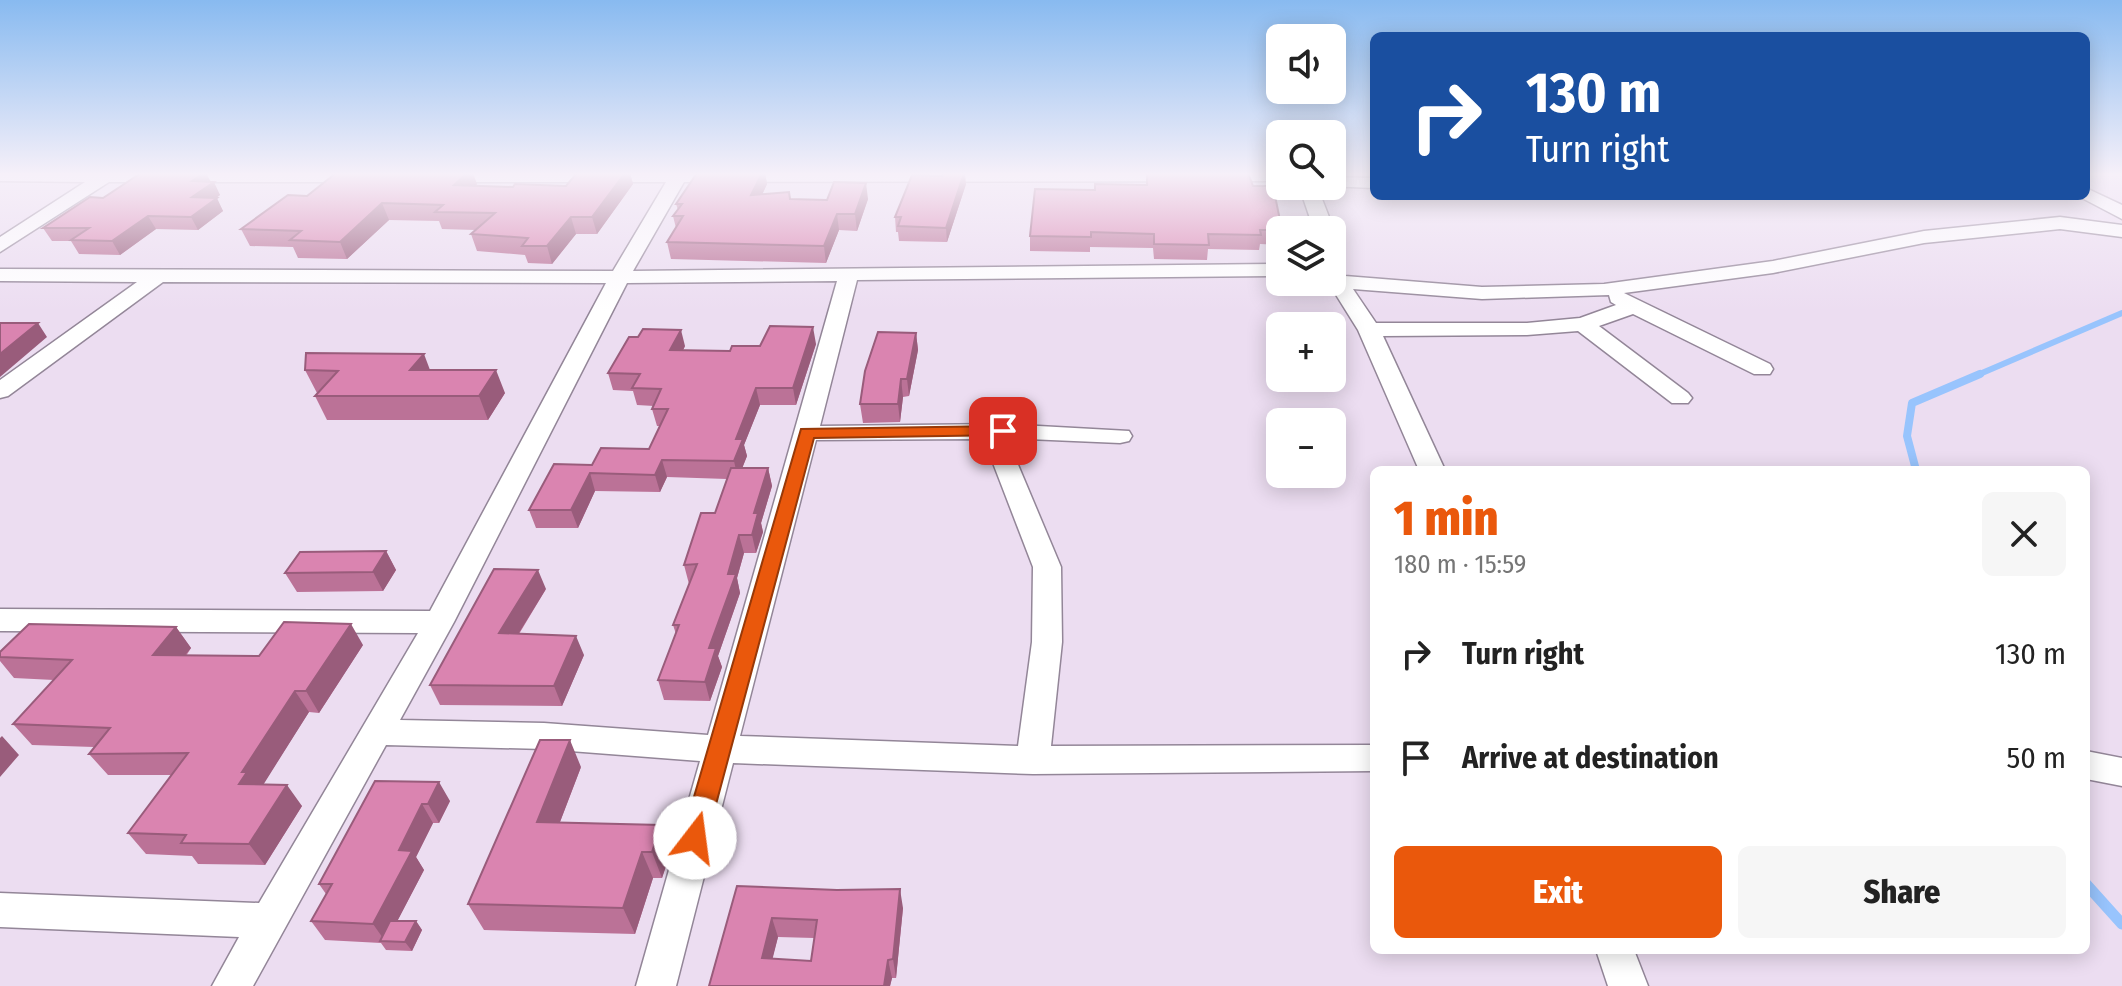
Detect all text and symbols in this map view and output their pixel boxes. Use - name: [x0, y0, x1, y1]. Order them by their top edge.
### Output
- map controls: [1266, 24, 1346, 488]
- button: sound: [1266, 24, 1346, 104]
- text: 130 m: [1526, 60, 1661, 127]
- icon: right: [1394, 64, 1498, 168]
- button: search: [1266, 120, 1346, 200]
- text: Turn right: [1526, 128, 1669, 172]
- button: layers: [1266, 216, 1346, 296]
- button: +: [1266, 312, 1346, 392]
- pin: [969, 397, 1037, 465]
- button: −: [1266, 408, 1346, 488]
- icon: arrive: [981, 409, 1025, 453]
- text: 1 min: [1394, 490, 1498, 548]
- button: close: [1982, 492, 2066, 576]
- text: 180 m · 15:59: [1394, 549, 1526, 580]
- icon: right: [1394, 632, 1438, 676]
- text: Turn right: [1462, 636, 1584, 672]
- text: 130 m: [1995, 636, 2066, 672]
- icon: arrive: [1394, 736, 1438, 780]
- text: Arrive at destination: [1462, 740, 1719, 776]
- text: 50 m: [2006, 740, 2066, 776]
- position arrow: [653, 796, 737, 880]
- button: Exit: [1394, 846, 1722, 938]
- button: Share: [1738, 846, 2066, 938]

